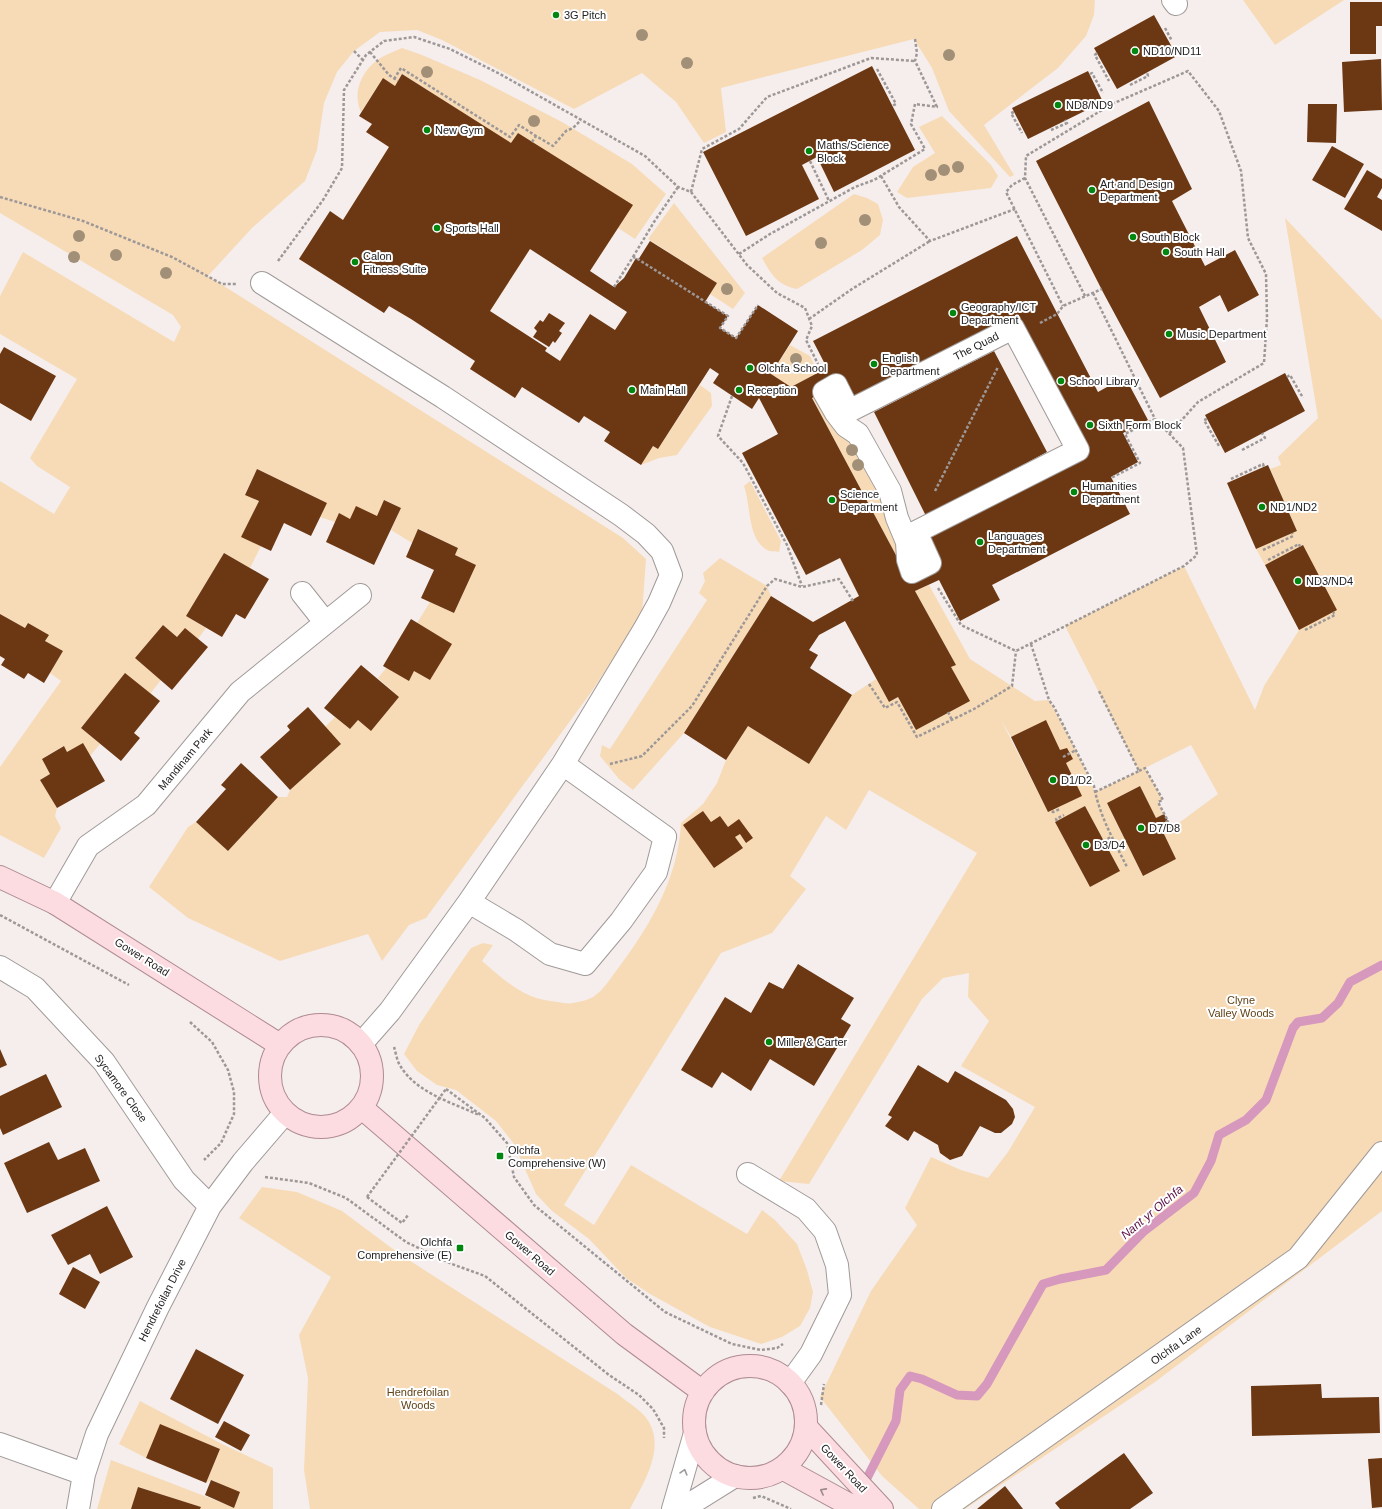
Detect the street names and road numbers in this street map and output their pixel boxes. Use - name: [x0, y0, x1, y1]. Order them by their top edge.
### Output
- street label: The Quad: [951, 330, 1001, 362]
- street label: Mandinam Park: [156, 725, 215, 792]
- street label: Gower Road: [113, 936, 171, 978]
- street label: Sycamore Close: [92, 1052, 150, 1124]
- street label: Gower Road: [503, 1228, 557, 1278]
- street label: Hendrefoilan Drive: [136, 1257, 188, 1343]
- street label: Olchfa Lane: [1148, 1323, 1204, 1367]
- street label: Gower Road: [819, 1441, 869, 1495]

